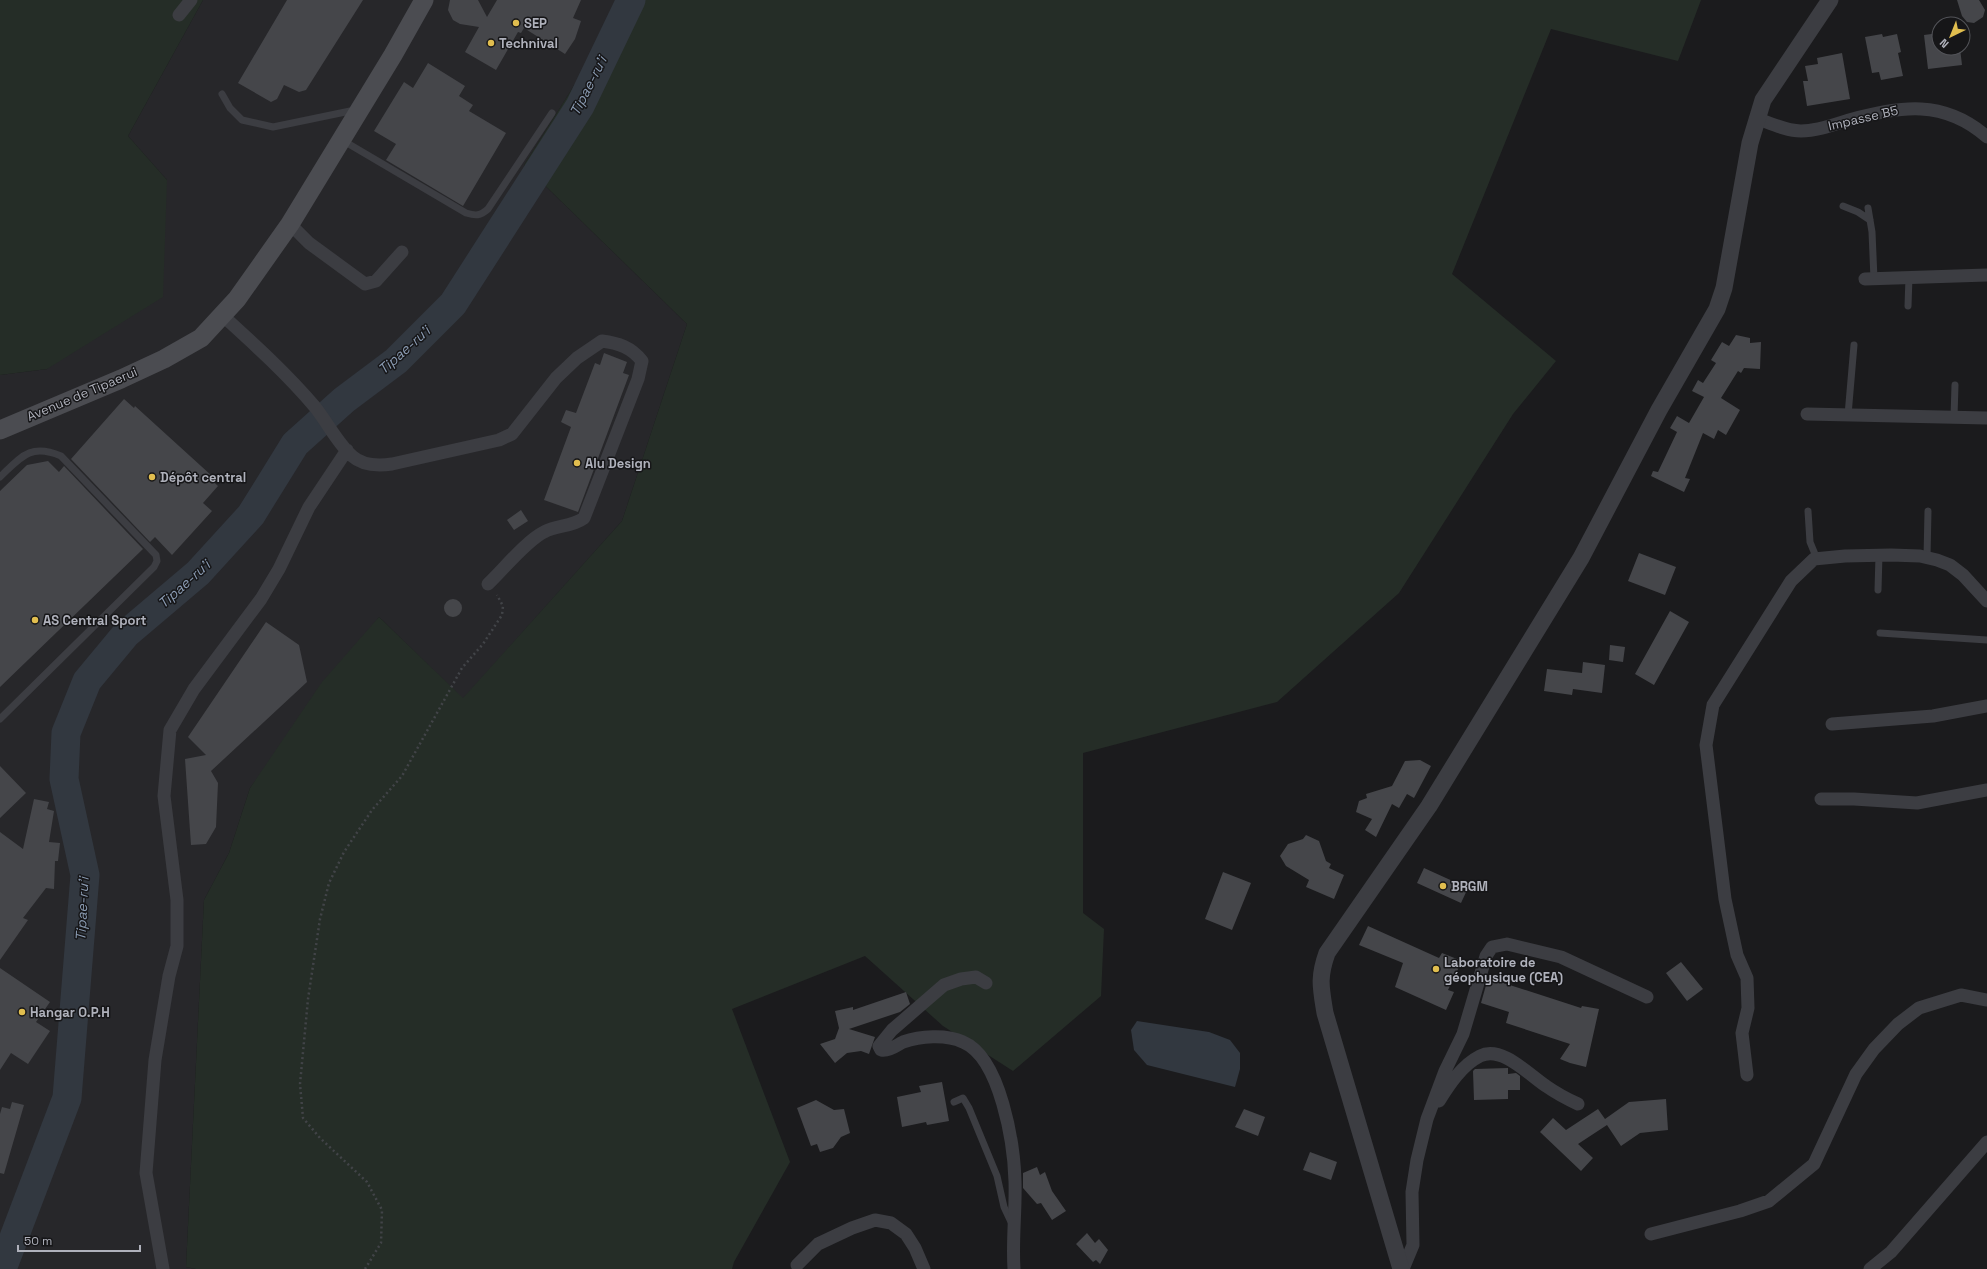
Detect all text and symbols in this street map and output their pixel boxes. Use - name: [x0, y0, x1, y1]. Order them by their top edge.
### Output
- place label: SEP: [524, 15, 547, 32]
- north arrow: [1931, 16, 1971, 56]
- marker: SEP: [511, 18, 521, 28]
- place label: Technival: [499, 35, 558, 52]
- text: N: [1937, 36, 1952, 51]
- marker: Technival: [486, 38, 496, 48]
- water label: Tipae-ru’i: [565, 52, 611, 119]
- street label: Impasse B5: [1826, 102, 1900, 134]
- water label: Tipae-ru’i: [374, 321, 435, 378]
- street label: Avenue de Tipaerui: [24, 363, 140, 425]
- place label: Alu Design: [585, 455, 651, 472]
- marker: Alu Design: [572, 458, 582, 468]
- place label: Dépôt central: [160, 469, 246, 486]
- marker: Dépôt central: [147, 472, 157, 482]
- water label: Tipae-ru’i: [154, 555, 215, 612]
- place label: AS Central Sport: [43, 612, 147, 629]
- marker: AS Central Sport: [30, 615, 40, 625]
- water label: Tipae-ru’i: [71, 875, 93, 941]
- place label: BRGM: [1451, 878, 1488, 895]
- marker: BRGM: [1438, 881, 1448, 891]
- place label: Laboratoire de géophysique (CEA): [1444, 954, 1563, 986]
- marker: Laboratoire de géophysique (CEA): [1431, 964, 1441, 974]
- place label: Hangar O.P.H: [30, 1004, 110, 1021]
- marker: Hangar O.P.H: [17, 1007, 27, 1017]
- scale bar: [18, 1227, 140, 1253]
- text: 50 m: [24, 1233, 52, 1249]

